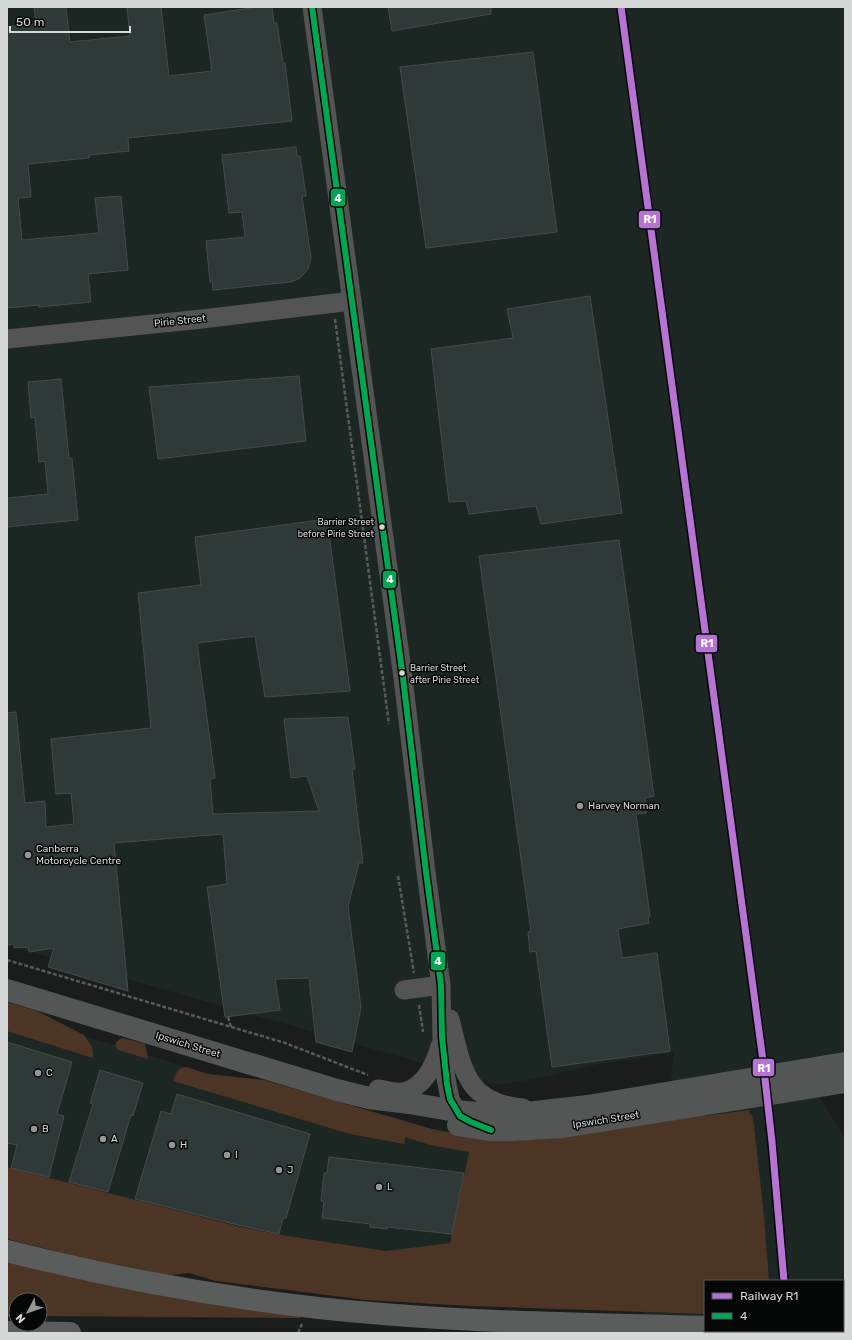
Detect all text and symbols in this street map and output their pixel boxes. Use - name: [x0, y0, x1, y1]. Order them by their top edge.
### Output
- scale bar: [10, 8, 130, 34]
- text: 50 m: [16, 15, 44, 29]
- line badge: 4: [330, 188, 346, 207]
- text: 4: [334, 192, 342, 205]
- line badge: R1: [638, 210, 661, 229]
- text: R1: [643, 213, 657, 226]
- street label: Pirie Street: [153, 312, 207, 330]
- place label: Barrier Street before Pirie Street: [298, 517, 374, 539]
- marker: Barrier Street before Pirie Street: [377, 522, 387, 532]
- line badge: 4: [382, 570, 397, 589]
- text: 4: [386, 573, 394, 586]
- line badge: R1: [695, 634, 718, 653]
- text: R1: [700, 637, 714, 650]
- place label: Barrier Street after Pirie Street: [410, 663, 480, 685]
- marker: Barrier Street after Pirie Street: [397, 668, 407, 678]
- place label: Harvey Norman: [588, 800, 660, 812]
- marker: Harvey Norman: [575, 801, 585, 811]
- place label: Canberra Motorcycle Centre: [36, 843, 122, 867]
- marker: Canberra Motorcycle Centre: [23, 850, 33, 860]
- line badge: 4: [430, 951, 446, 971]
- text: 4: [434, 955, 442, 968]
- street label: Ipswich Street: [154, 1029, 222, 1061]
- line badge: R1: [752, 1058, 775, 1077]
- text: R1: [757, 1062, 771, 1075]
- place label: C: [46, 1067, 53, 1079]
- marker: C: [33, 1068, 43, 1078]
- street label: Ipswich Street: [572, 1109, 640, 1131]
- place label: B: [42, 1123, 49, 1135]
- marker: B: [29, 1124, 39, 1134]
- place label: A: [111, 1133, 118, 1145]
- marker: A: [98, 1134, 108, 1144]
- place label: H: [180, 1139, 187, 1151]
- marker: H: [167, 1140, 177, 1150]
- place label: I: [235, 1149, 238, 1161]
- marker: I: [222, 1150, 232, 1160]
- place label: J: [287, 1164, 293, 1176]
- marker: J: [274, 1165, 284, 1175]
- place label: L: [387, 1181, 393, 1193]
- marker: L: [374, 1182, 384, 1192]
- legend: [704, 1280, 844, 1332]
- text: Railway R1: [740, 1289, 798, 1303]
- north arrow: [8, 1292, 48, 1332]
- text: 4: [740, 1309, 748, 1323]
- text: N: [13, 1311, 28, 1325]

